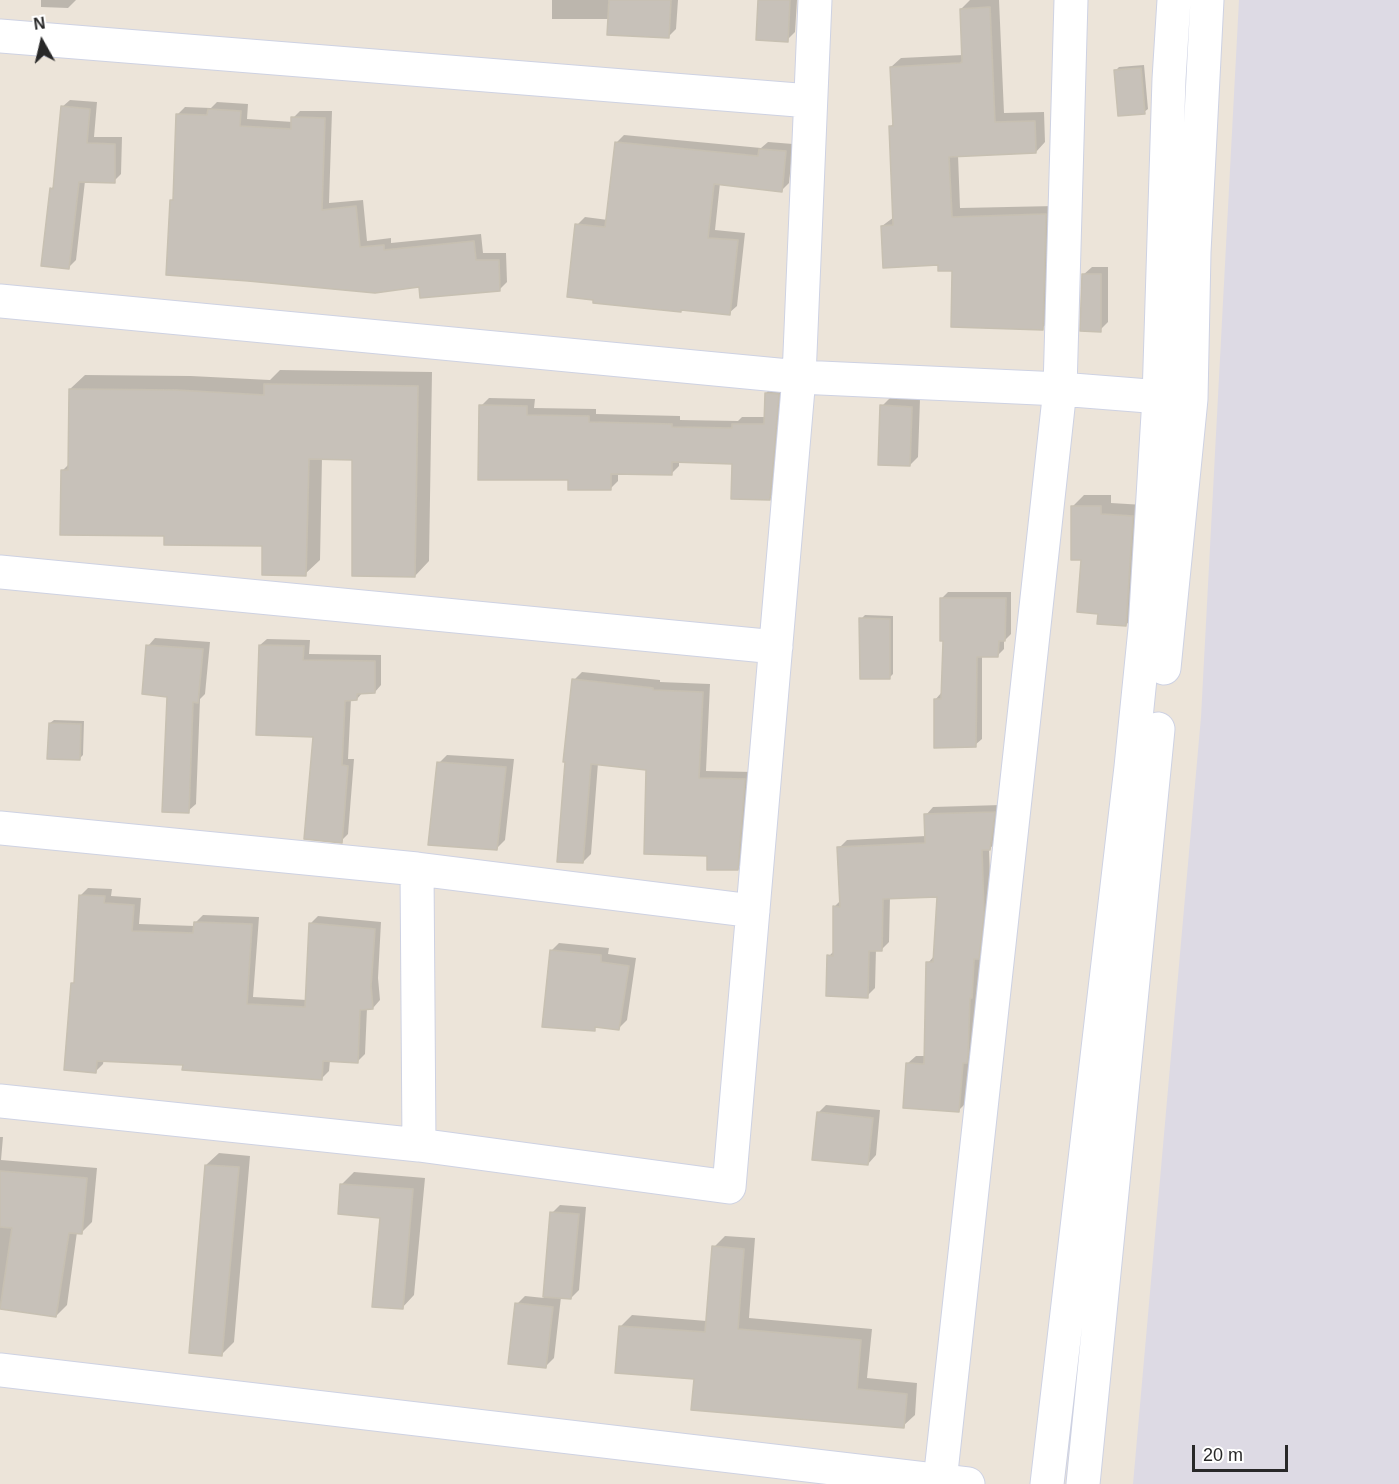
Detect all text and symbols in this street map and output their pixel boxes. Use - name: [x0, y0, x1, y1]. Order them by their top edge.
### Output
- north arrow: [12, 12, 72, 72]
- text: N: [33, 14, 46, 33]
- scale bar: [1195, 1433, 1291, 1471]
- text: 20 m: [1203, 1445, 1243, 1465]

